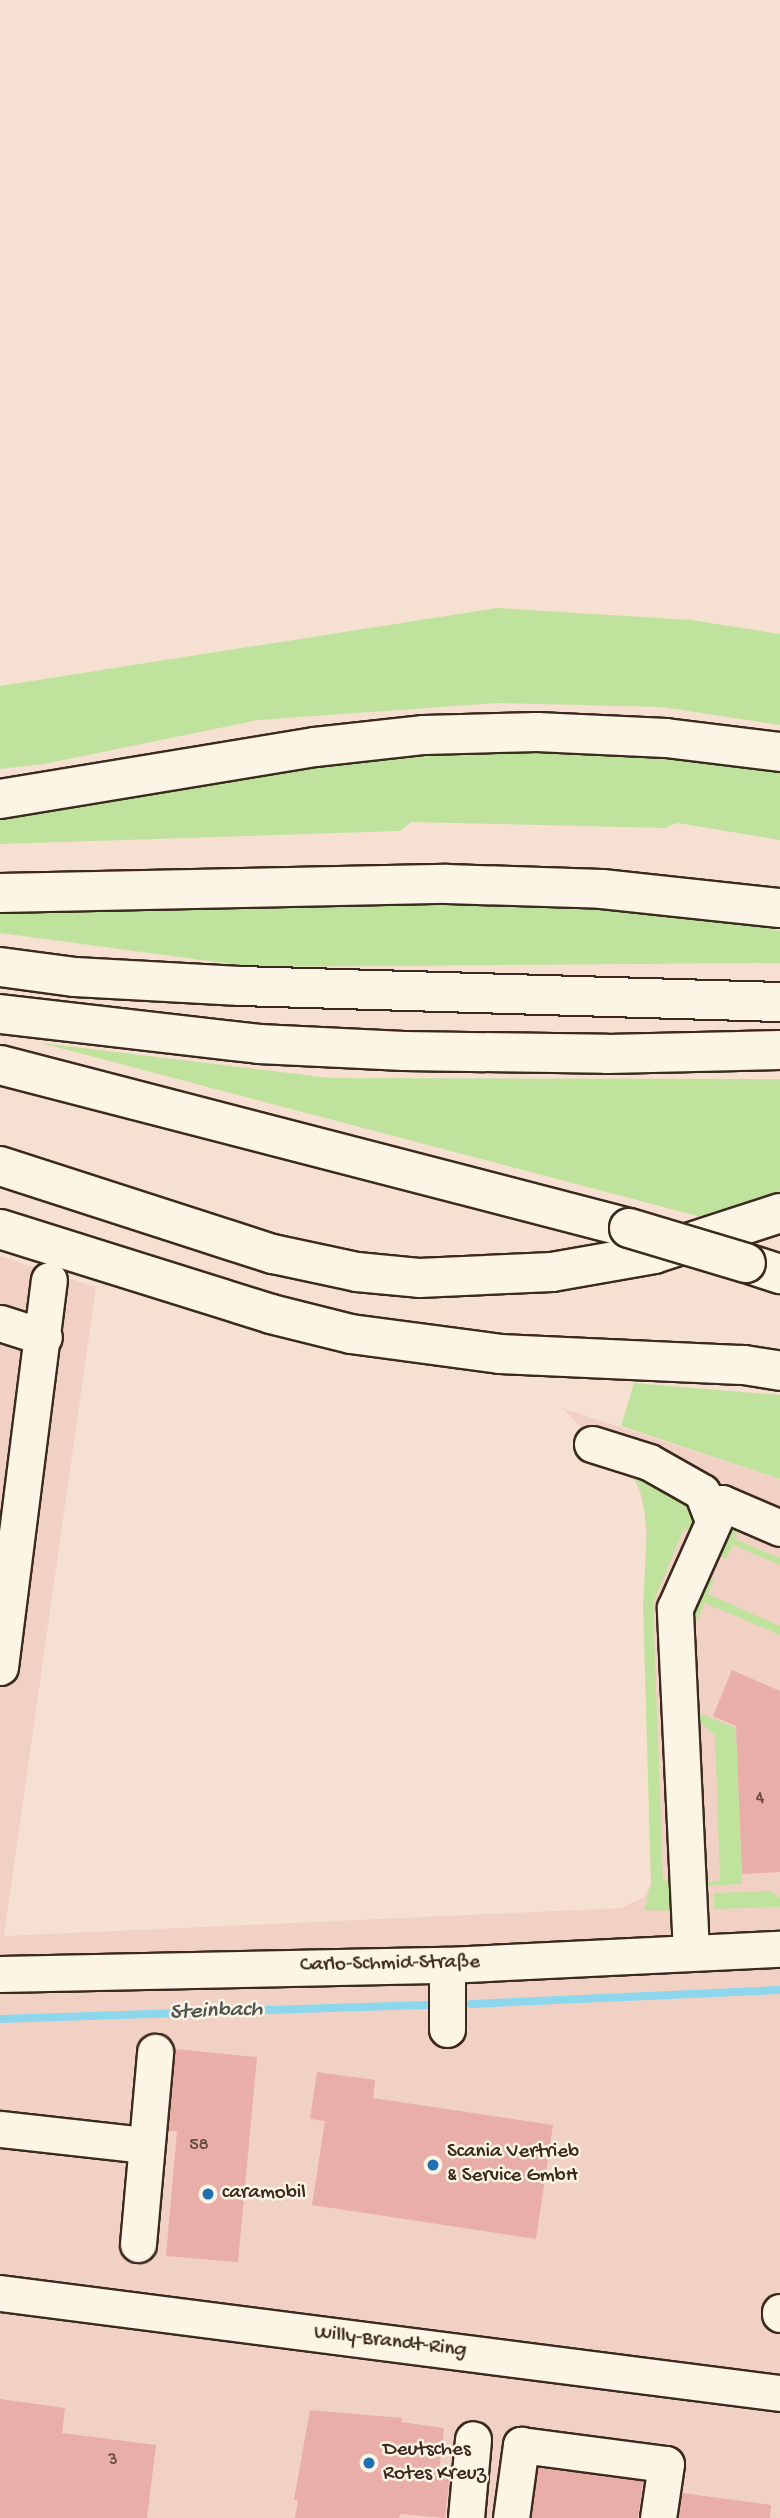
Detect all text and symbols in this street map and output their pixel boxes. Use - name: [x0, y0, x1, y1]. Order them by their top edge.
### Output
- house number: 4: [756, 1788, 764, 1810]
- street label: Carlo-Schmid-Straße: [300, 1951, 480, 1979]
- water label: Steinbach: [169, 1997, 263, 2027]
- house number: 58: [189, 2135, 209, 2157]
- place label: Scania Vertrieb & Service GmbH: [447, 2140, 579, 2190]
- marker: Scania Vertrieb & Service GmbH: [425, 2157, 441, 2173]
- place label: caramobil: [222, 2181, 306, 2207]
- marker: caramobil: [200, 2186, 216, 2202]
- street label: Willy-Brandt-Ring: [312, 2321, 468, 2365]
- place label: Deutsches Rotes Kreuz: [383, 2438, 486, 2488]
- house number: 3: [108, 2450, 118, 2472]
- marker: Deutsches Rotes Kreuz: [361, 2455, 377, 2471]

